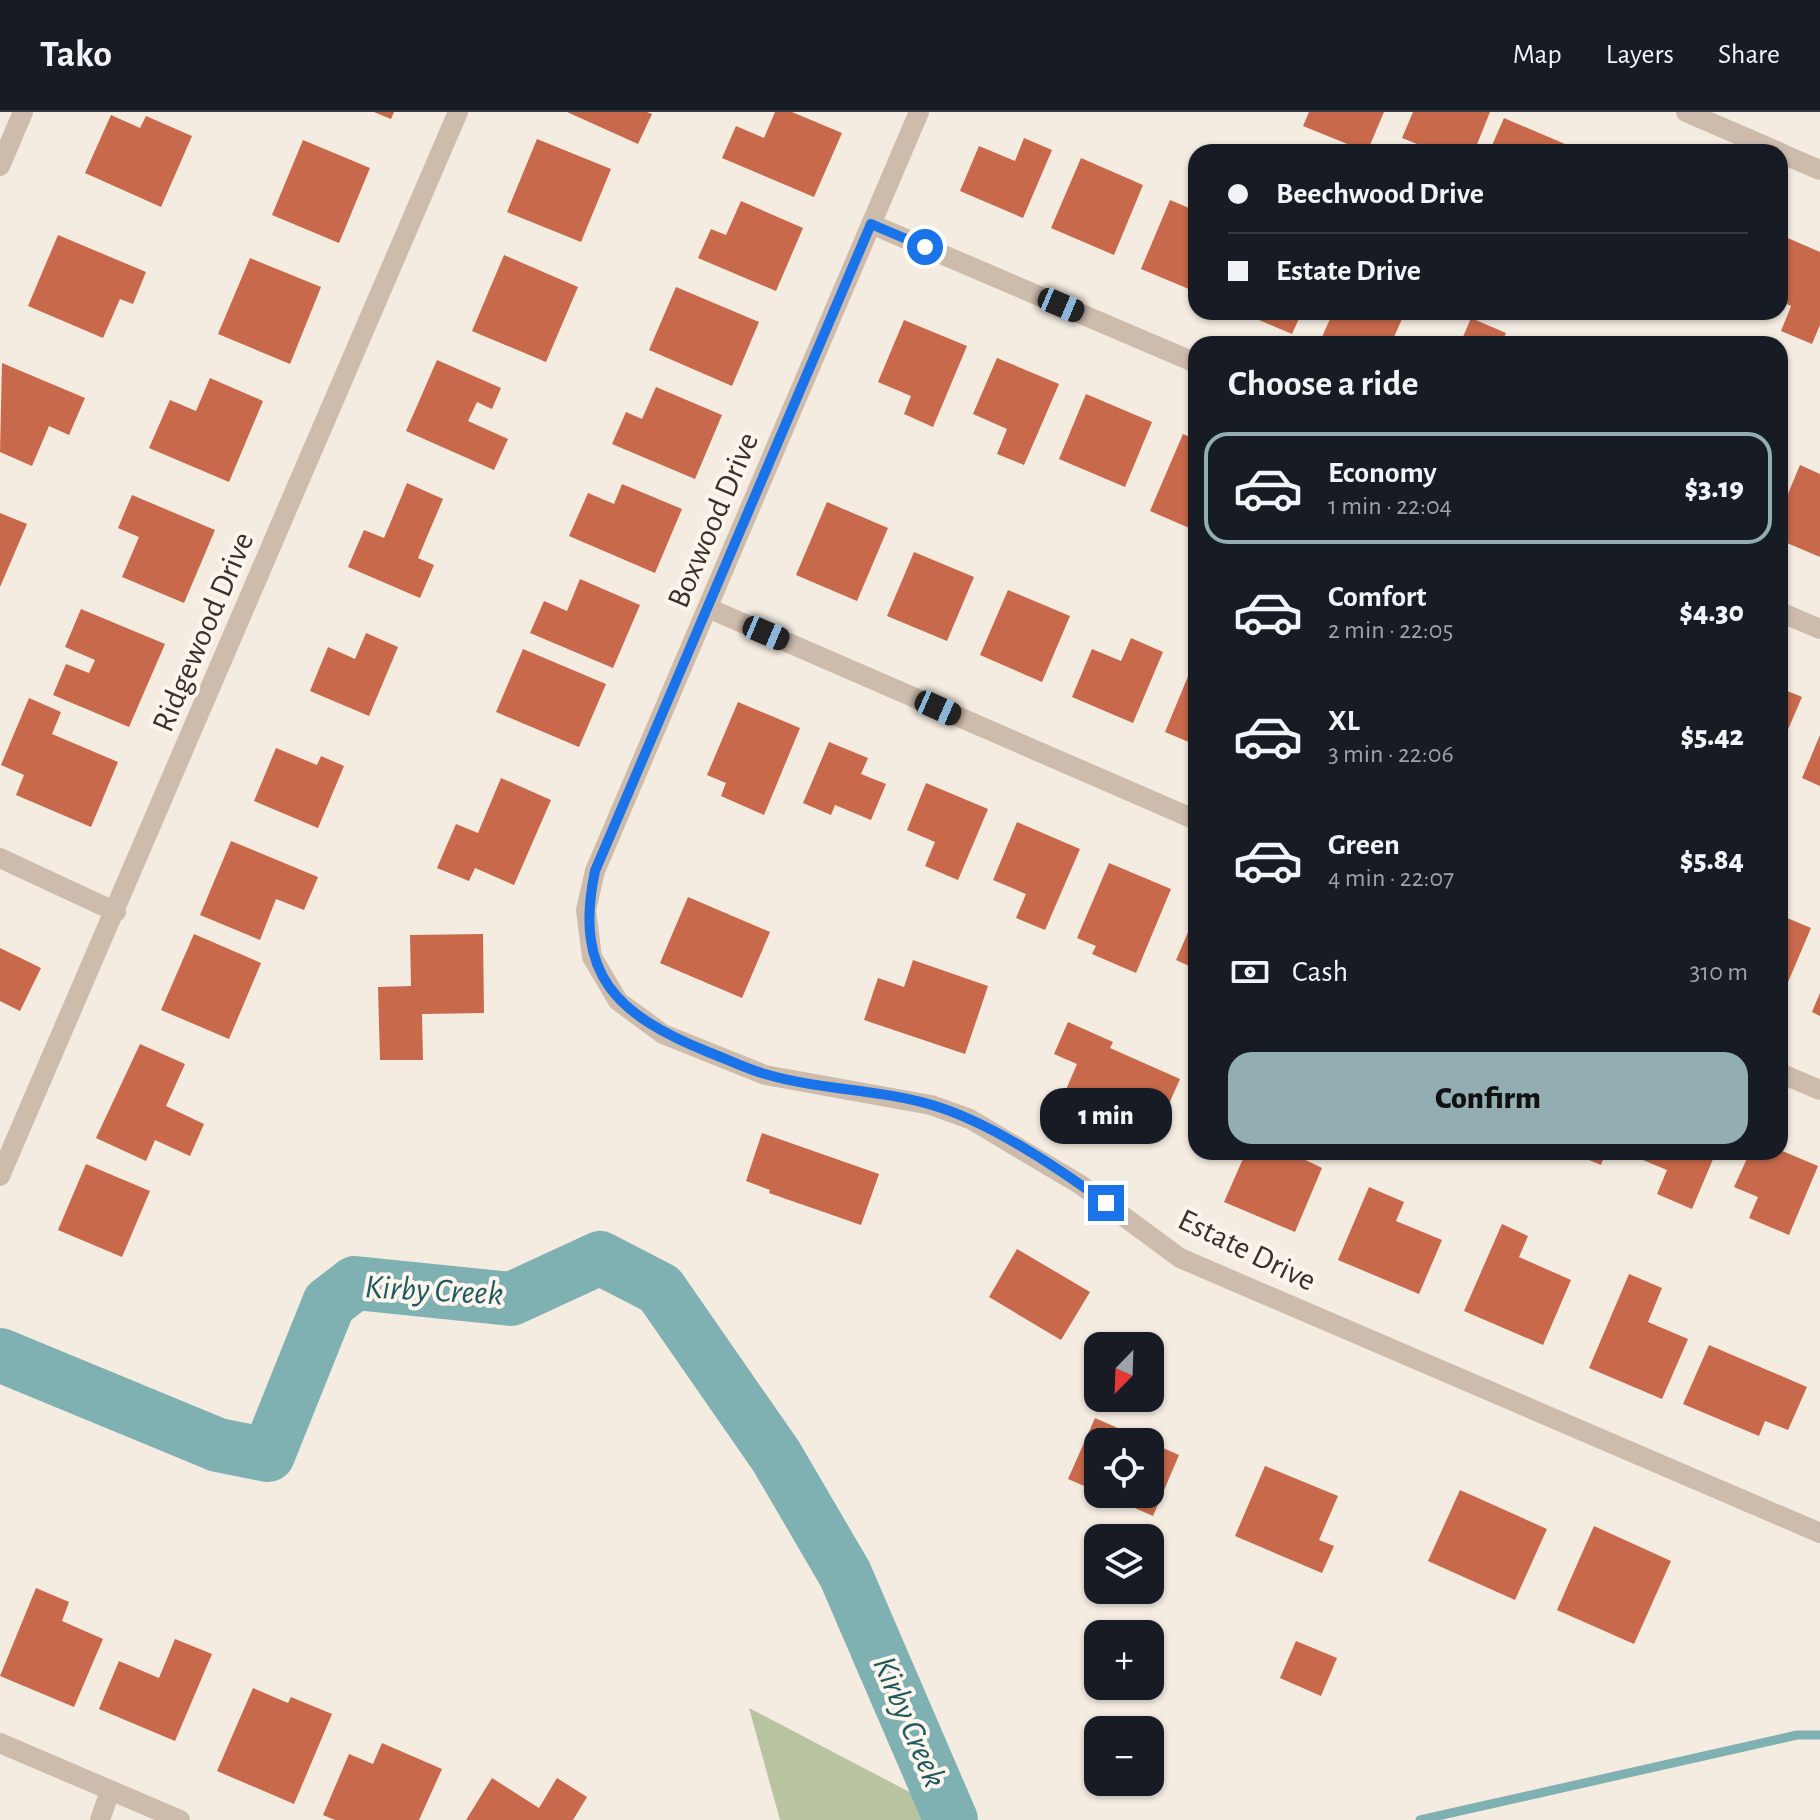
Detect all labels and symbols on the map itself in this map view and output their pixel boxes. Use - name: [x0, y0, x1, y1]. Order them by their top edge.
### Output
- route start: [907, 229, 943, 265]
- car: [1034, 285, 1088, 325]
- street label: Boxwood Drive: [662, 428, 764, 612]
- street label: Ridgewood Drive: [147, 528, 259, 736]
- car: [739, 613, 793, 653]
- car: [911, 687, 965, 729]
- callout: 1 min: [1040, 1087, 1172, 1143]
- route end: [1088, 1185, 1124, 1221]
- street label: Estate Drive: [1173, 1203, 1321, 1297]
- water label: Kirby Creek: [364, 1270, 504, 1312]
- north arrow: [1084, 1332, 1164, 1412]
- water label: Kirby Creek: [866, 1652, 952, 1792]

